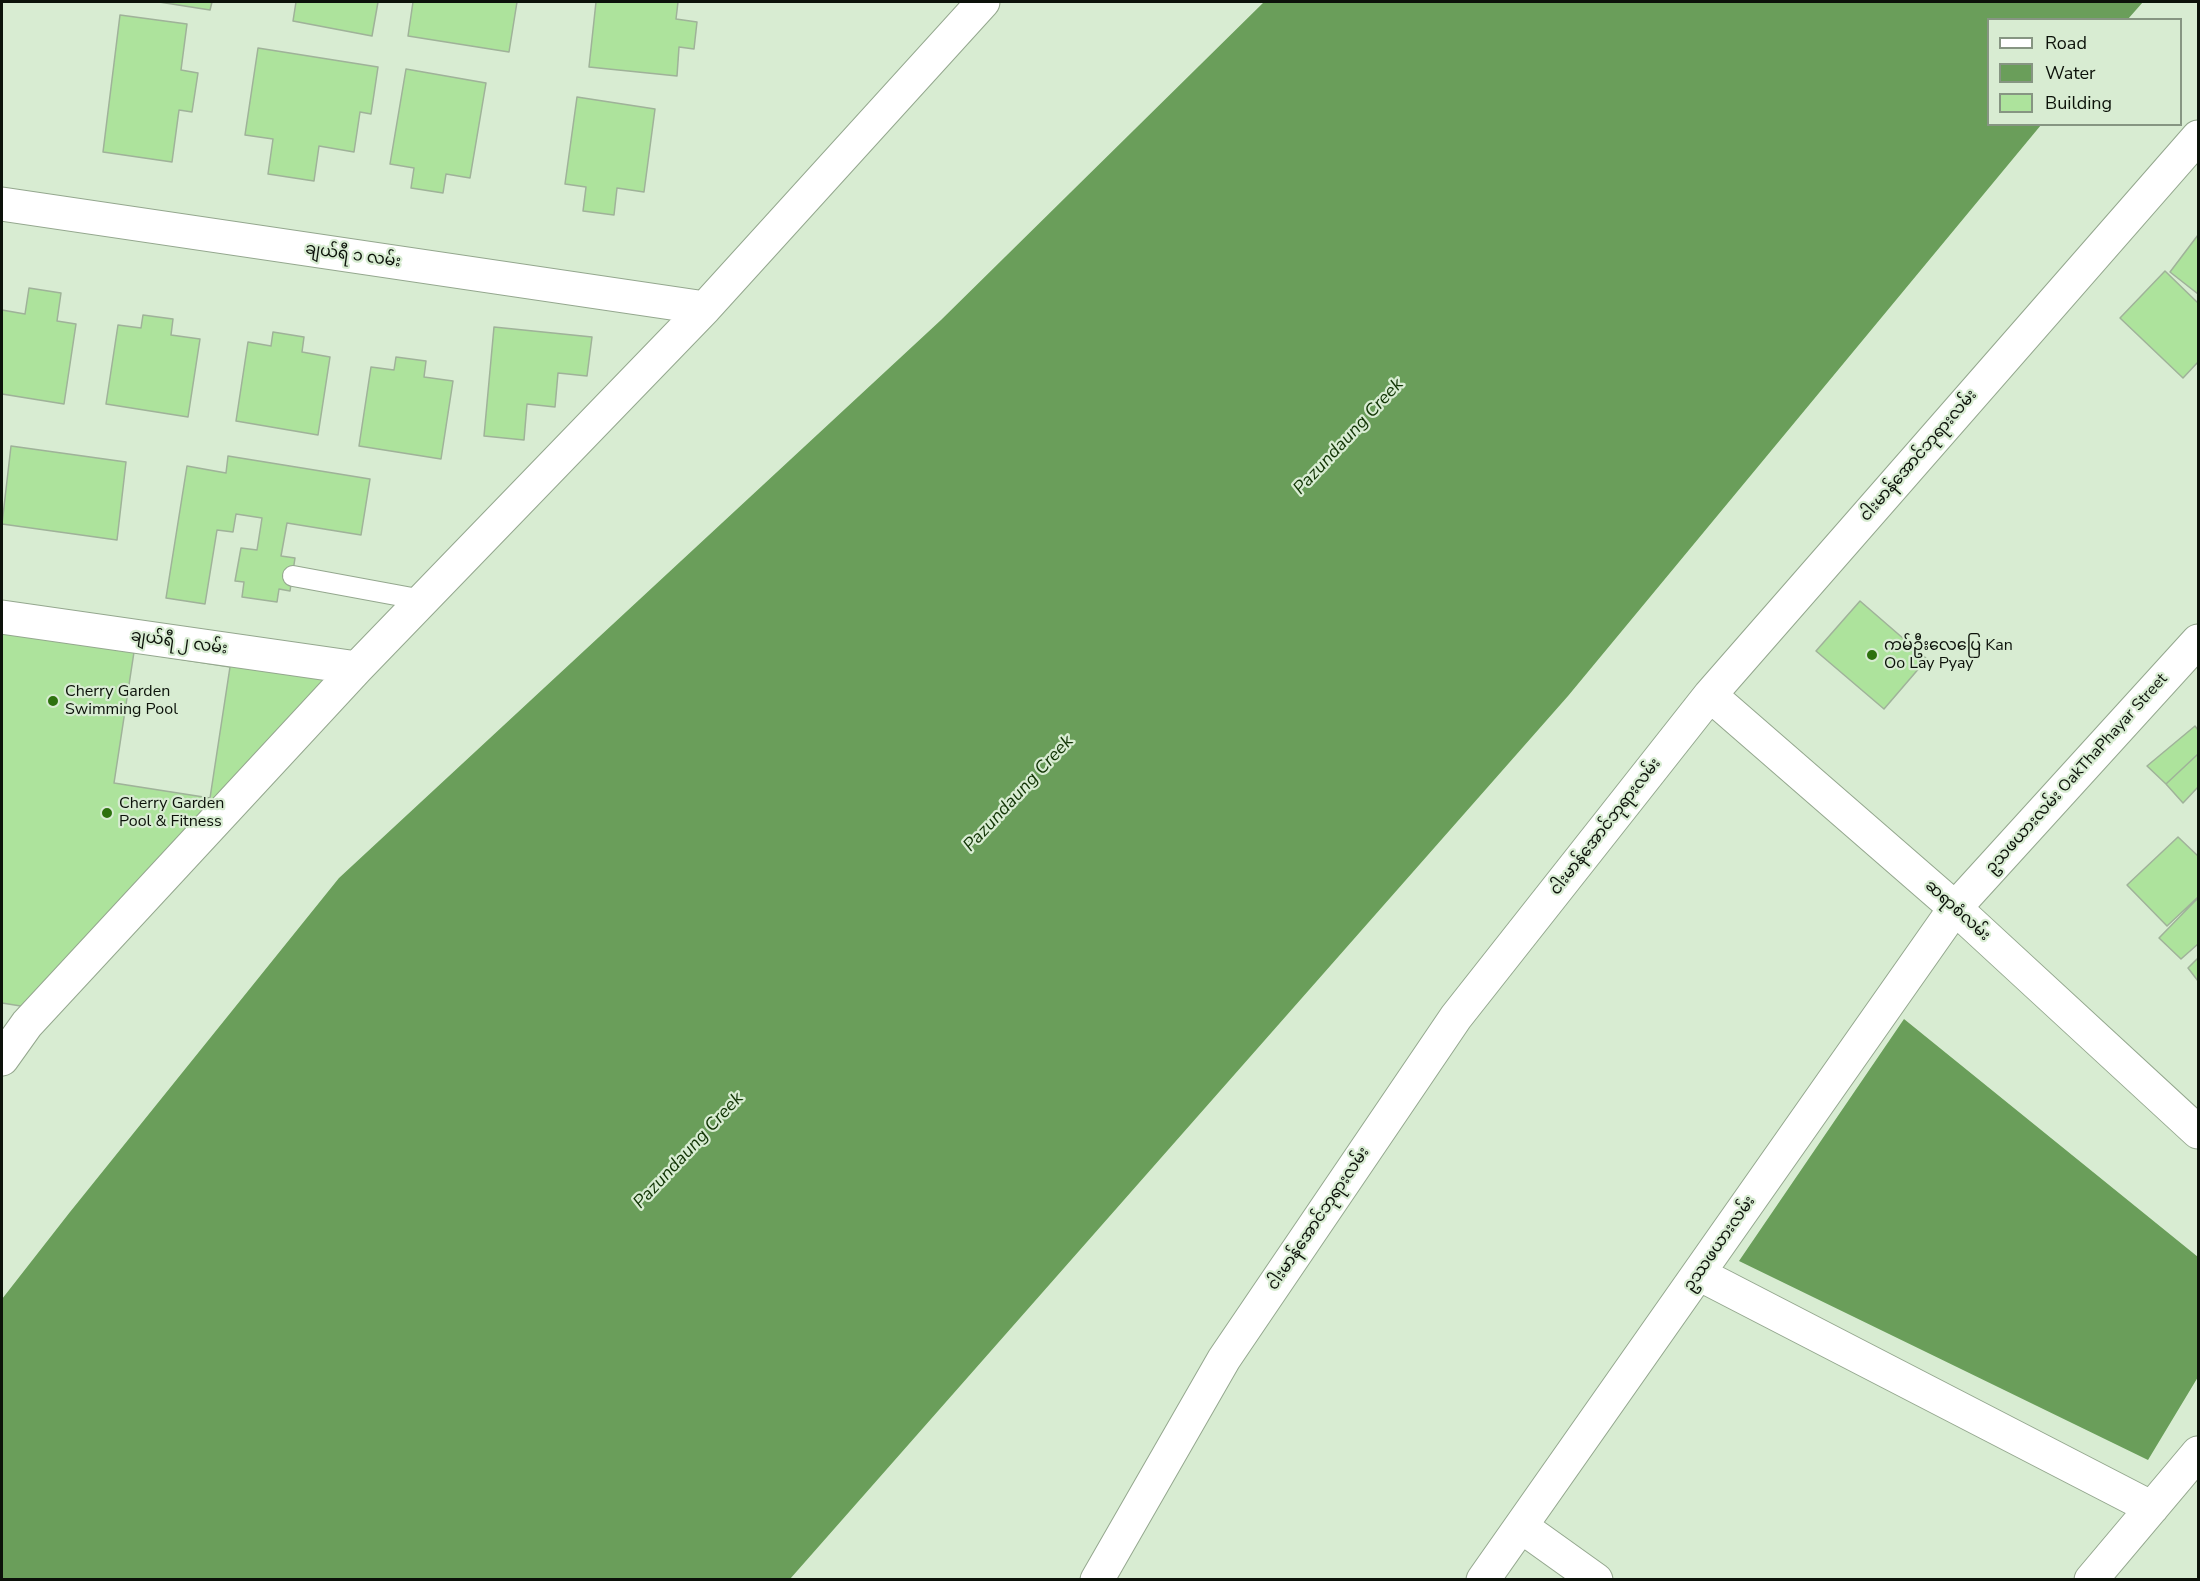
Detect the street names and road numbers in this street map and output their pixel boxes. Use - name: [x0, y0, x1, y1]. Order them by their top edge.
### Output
- street label: ချယ်ရီ ၁ လမ်း: [304, 240, 402, 272]
- street label: ငါးမာန်အောင်ဘုရားလမ်း: [1857, 386, 1981, 526]
- street label: ချယ်ရီ ၂ လမ်း: [129, 627, 229, 659]
- street label: ဥသဖယားလမ်း OakThaPhayar Street: [1982, 670, 2172, 878]
- street label: ငါးမာန်အောင်ဘုရားလမ်း: [1547, 755, 1665, 899]
- street label: ဆရာစံလမ်း: [1920, 877, 1994, 945]
- street label: ငါးမာန်အောင်ဘုရားလမ်း: [1264, 1144, 1374, 1294]
- street label: ဥဿဖယားလမ်း: [1680, 1193, 1760, 1295]

